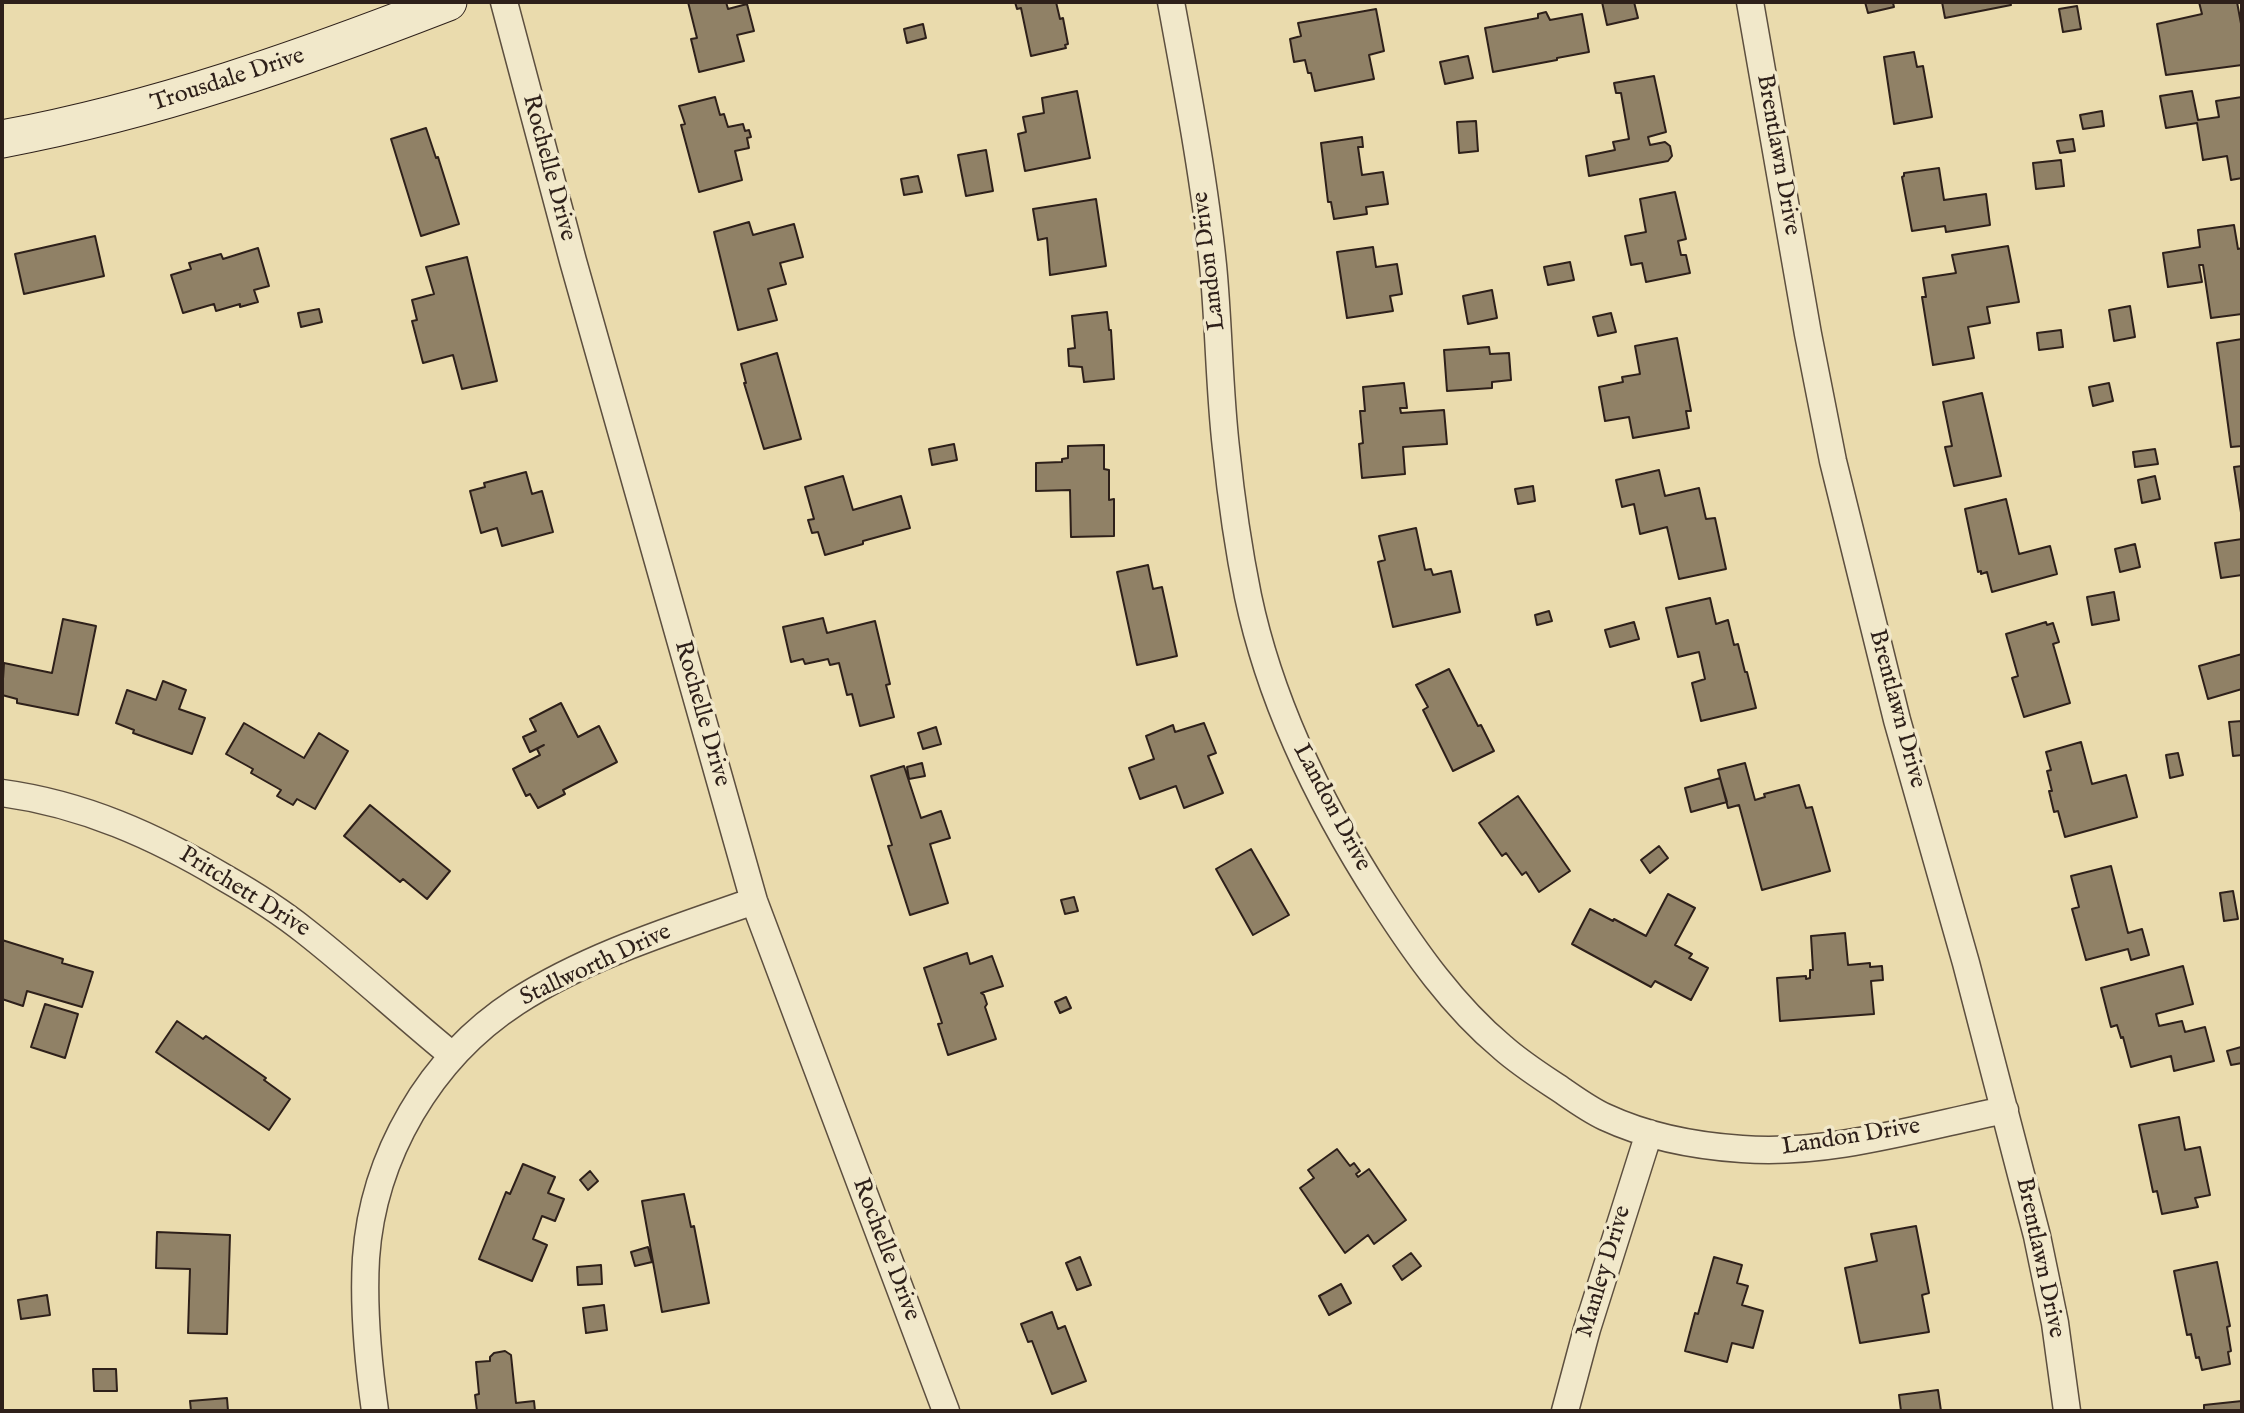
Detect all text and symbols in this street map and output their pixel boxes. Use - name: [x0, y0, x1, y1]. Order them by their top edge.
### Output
- street label: Trousdale Drive: [147, 43, 309, 119]
- street label: Brentlawn Drive: [1749, 72, 1805, 238]
- street label: Rochelle Drive: [515, 92, 581, 244]
- street label: Landon Drive: [1187, 190, 1233, 332]
- street label: Brentlawn Drive: [1861, 627, 1931, 791]
- street label: Rochelle Drive: [666, 638, 736, 790]
- street label: Landon Drive: [1285, 740, 1377, 876]
- street label: Pritchett Drive: [173, 841, 315, 945]
- street label: Stallworth Drive: [516, 919, 676, 1013]
- street label: Landon Drive: [1780, 1113, 1922, 1163]
- street label: Rochelle Drive: [845, 1175, 925, 1325]
- street label: Brentlawn Drive: [2008, 1175, 2070, 1341]
- street label: Manley Drive: [1571, 1203, 1639, 1341]

